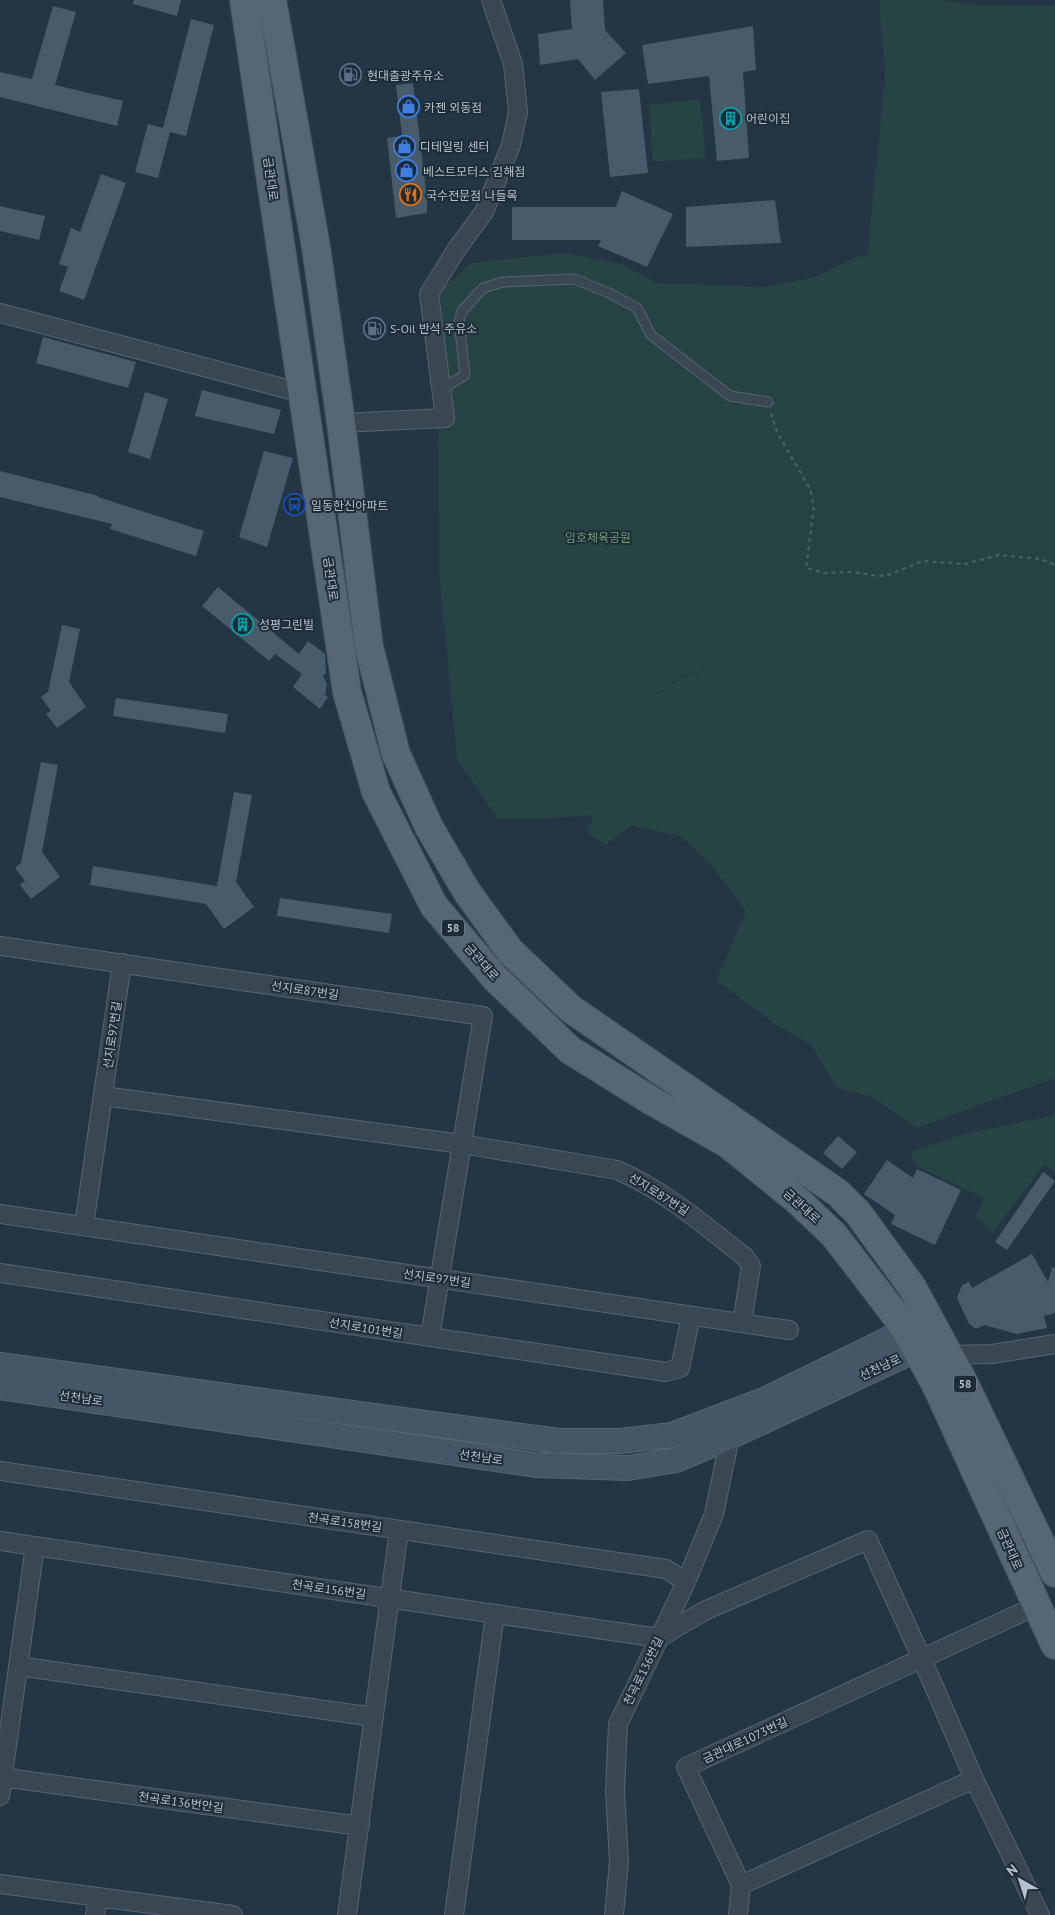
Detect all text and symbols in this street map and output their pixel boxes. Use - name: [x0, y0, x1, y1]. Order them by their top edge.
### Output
- fuel station icon: 현대출광주유소: [339, 63, 363, 87]
- place label: 현대출광주유소: [367, 68, 444, 83]
- shop icon: 카젠 외동점: [396, 95, 420, 119]
- place label: 카젠 외동점: [424, 100, 482, 115]
- building icon: 어린이집: [718, 106, 742, 130]
- place label: 어린이집: [746, 111, 790, 126]
- shop icon: 디테일링 센터: [392, 134, 416, 158]
- place label: 디테일링 센터: [420, 139, 489, 154]
- street label: 금관대로: [260, 156, 282, 202]
- shop icon: 베스트모터스 김해점: [395, 159, 419, 183]
- place label: 베스트모터스 김해점: [423, 164, 526, 179]
- restaurant icon: 국수전문점 나들목: [398, 183, 422, 207]
- place label: 국수전문점 나들목: [426, 188, 518, 203]
- fuel station icon: S-Oil 반석 주유소: [362, 316, 386, 340]
- place label: S-Oil 반석 주유소: [390, 321, 477, 336]
- bus stop icon: 일동한신아파트: [283, 493, 307, 517]
- place label: 일동한신아파트: [311, 498, 388, 513]
- park label: 임호체육공원: [565, 530, 631, 545]
- street label: 금관대로: [320, 556, 342, 602]
- building icon: 성평그린빌: [231, 612, 255, 636]
- place label: 성평그린빌: [259, 617, 314, 632]
- road number: 58: [442, 920, 464, 936]
- street label: 금관대로: [462, 940, 502, 984]
- street label: 선지로87번길: [270, 978, 340, 1002]
- street label: 선지로97번길: [100, 1000, 124, 1070]
- street label: 선지로87번길: [626, 1170, 692, 1218]
- street label: 금관대로: [781, 1186, 823, 1226]
- street label: 선지로97번길: [402, 1266, 472, 1290]
- street label: 선지로101번길: [328, 1315, 404, 1341]
- street label: 선천남로: [857, 1351, 903, 1383]
- road number: 58: [954, 1376, 976, 1392]
- street label: 선천남로: [58, 1387, 104, 1409]
- street label: 선천남로: [458, 1446, 504, 1468]
- street label: 천곡로158번길: [307, 1509, 383, 1535]
- street label: 금관대로: [994, 1526, 1026, 1572]
- street label: 천곡로156번길: [291, 1576, 367, 1602]
- street label: 천곡로136번길: [620, 1634, 666, 1708]
- street label: 금관대로1073번길: [700, 1714, 790, 1766]
- street label: 천곡로136번안길: [137, 1789, 225, 1815]
- north arrow: [995, 1855, 1045, 1905]
- text: N: [1003, 1860, 1021, 1880]

